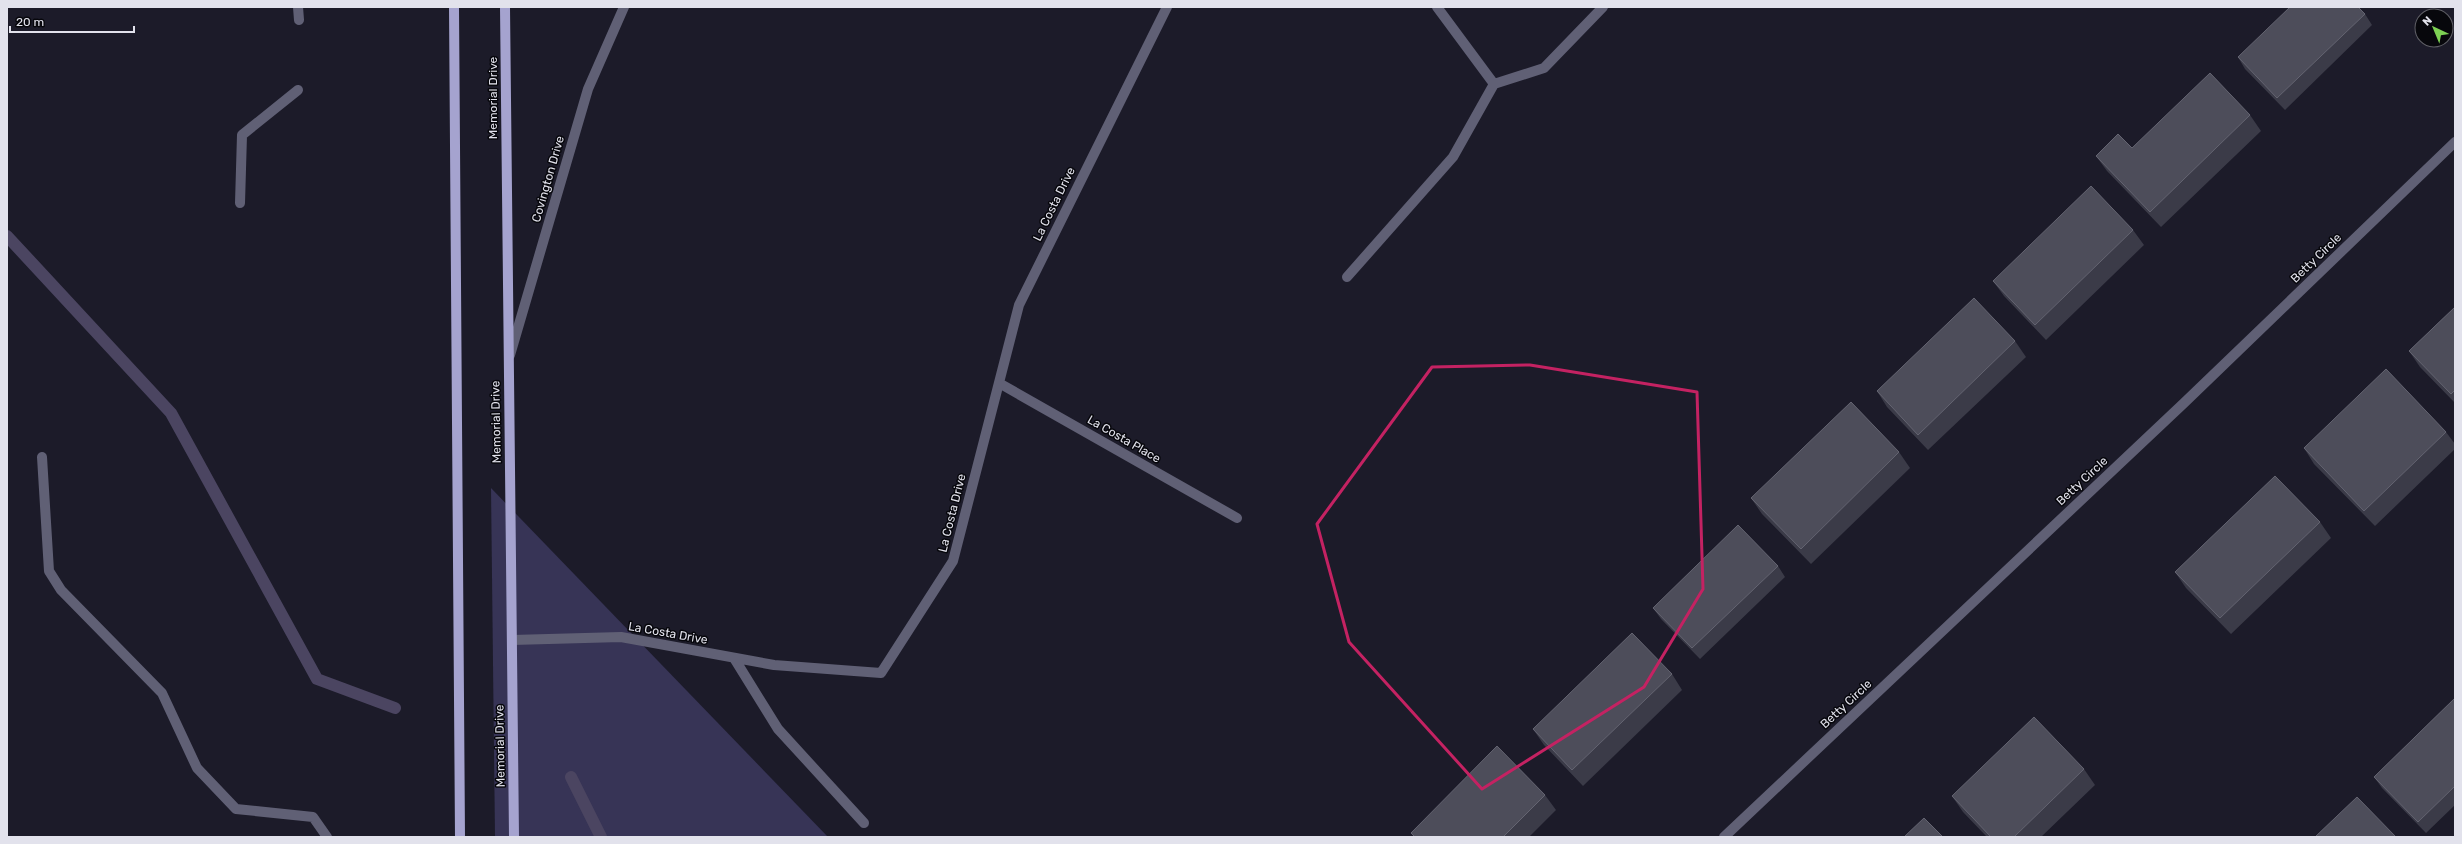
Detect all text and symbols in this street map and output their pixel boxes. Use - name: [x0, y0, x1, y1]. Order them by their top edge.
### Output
- scale bar: [10, 8, 134, 34]
- north arrow: [2414, 8, 2454, 48]
- text: N: [2420, 14, 2435, 29]
- text: 20 m: [16, 15, 44, 29]
- street label: Memorial Drive: [486, 56, 500, 139]
- street label: Covington Drive: [529, 134, 567, 224]
- street label: La Costa Drive: [1030, 165, 1078, 243]
- street label: Betty Circle: [2288, 230, 2344, 286]
- street label: Memorial Drive: [488, 380, 504, 463]
- street label: La Costa Place: [1085, 412, 1163, 466]
- street label: Betty Circle: [2053, 454, 2111, 508]
- street label: La Costa Drive: [935, 472, 969, 554]
- street label: La Costa Drive: [627, 619, 709, 647]
- street label: Betty Circle: [1817, 677, 1875, 731]
- street label: Memorial Drive: [492, 704, 508, 787]

